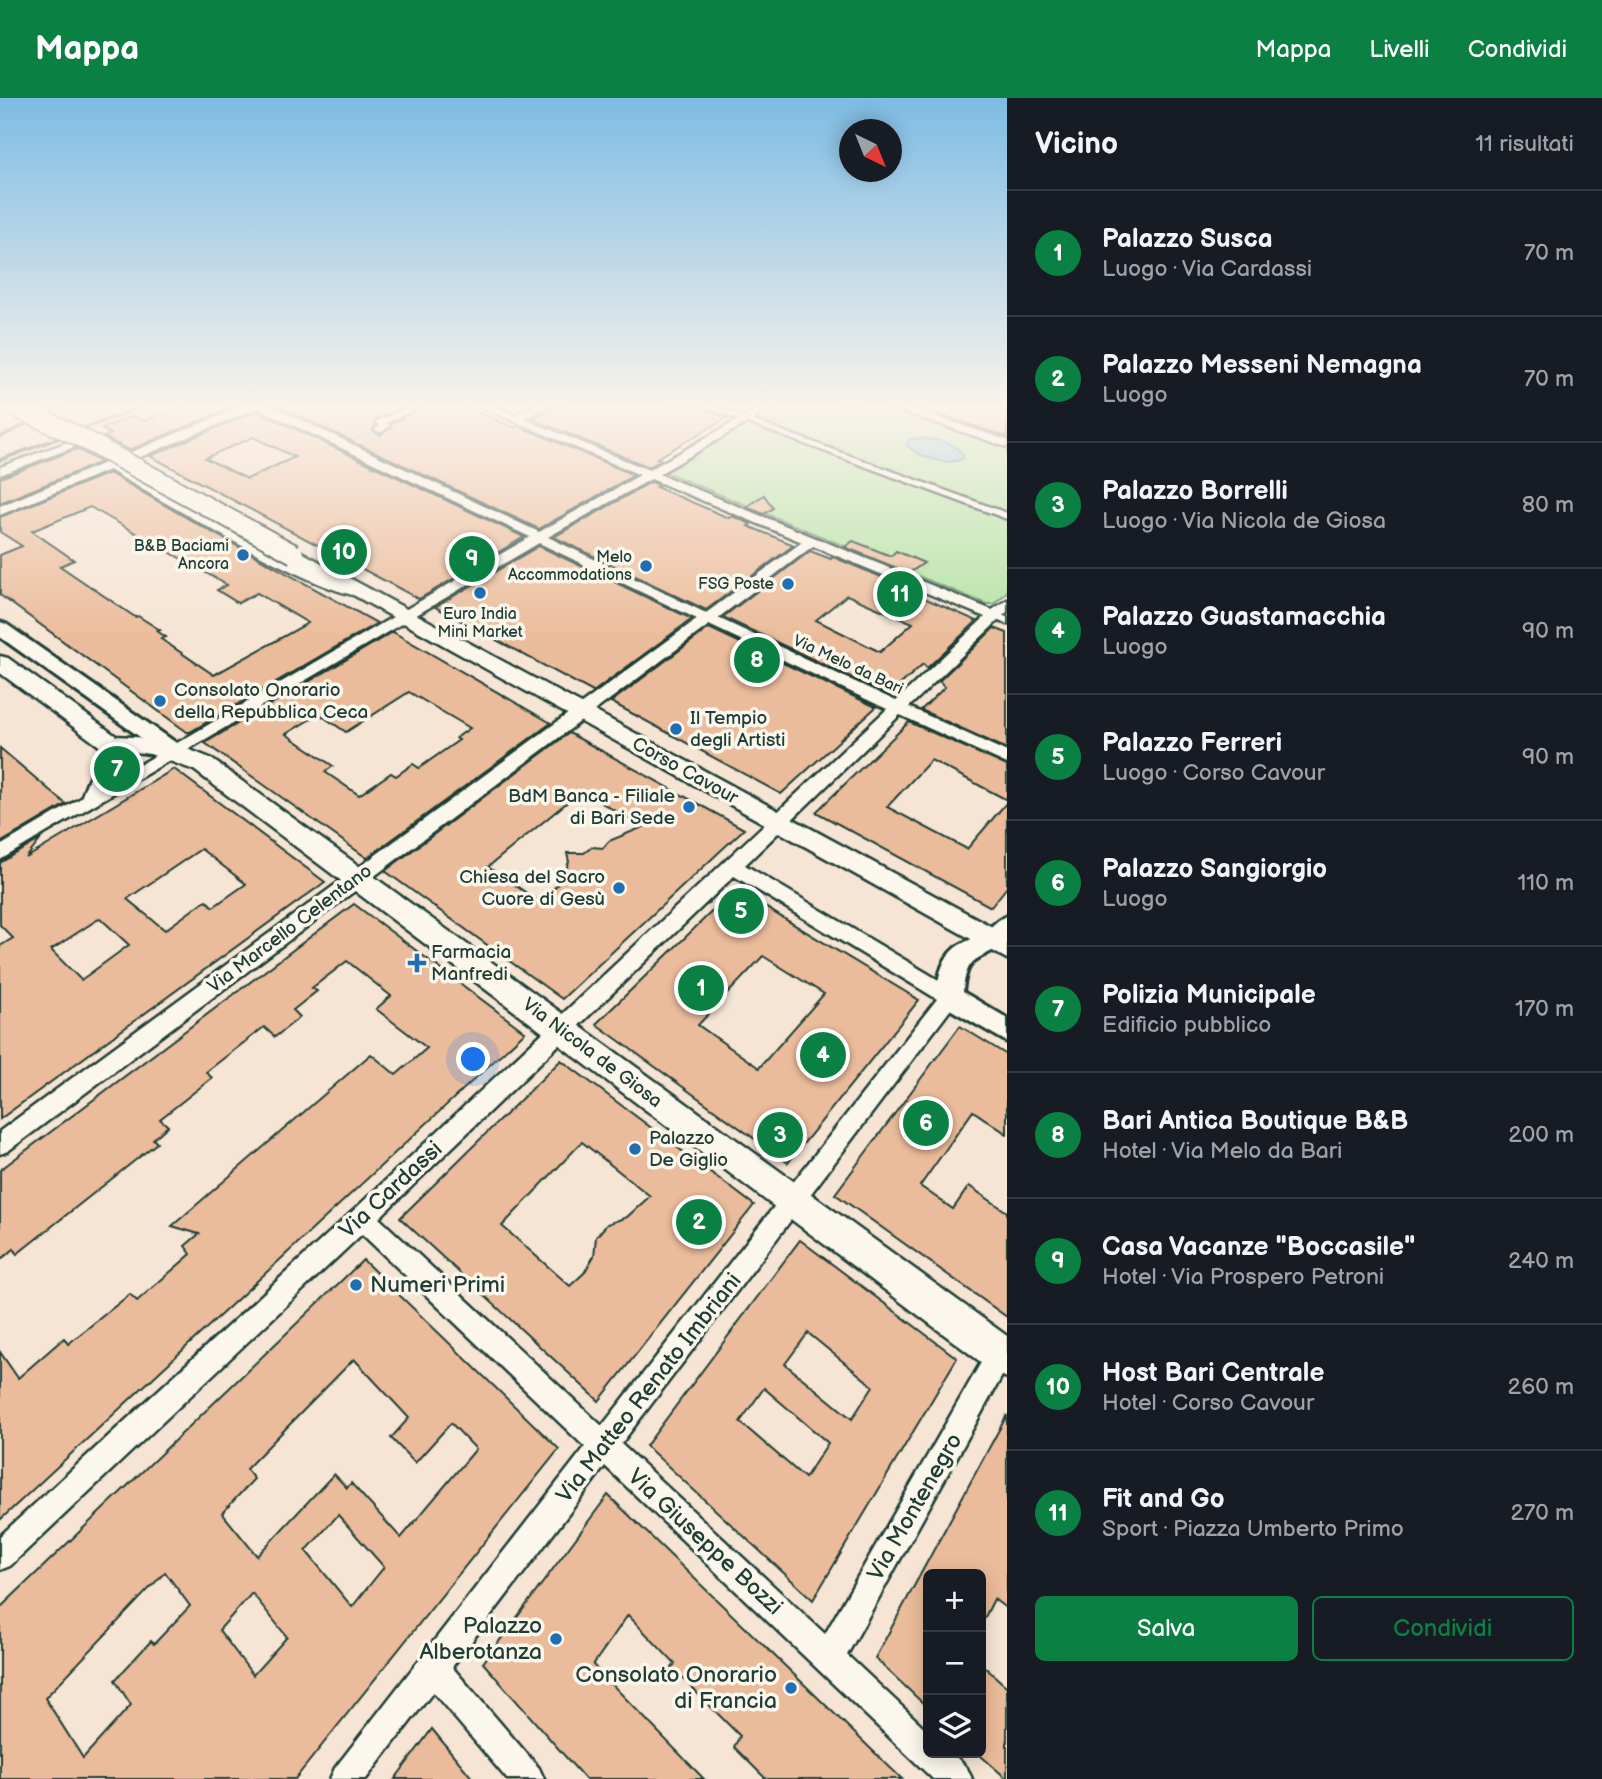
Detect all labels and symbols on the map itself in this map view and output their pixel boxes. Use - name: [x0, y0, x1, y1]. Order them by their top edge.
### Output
- north arrow: [839, 119, 902, 182]
- pin: 10: [321, 526, 367, 578]
- pin: 9: [449, 533, 495, 585]
- place label: B&B Baciami Ancora: [134, 537, 229, 574]
- marker: B&B Baciami Ancora: [235, 547, 251, 563]
- place label: Melo Accommodations: [508, 548, 632, 585]
- marker: Melo Accommodations: [638, 558, 654, 574]
- pin: 11: [877, 568, 923, 620]
- place label: FSG Poste: [698, 575, 775, 594]
- marker: FSG Poste: [780, 576, 796, 592]
- marker: Euro India Mini Market: [472, 585, 488, 601]
- place label: Euro India Mini Market: [437, 605, 523, 642]
- street label: Via Melo da Bari: [790, 631, 906, 699]
- pin: 8: [734, 634, 780, 686]
- place label: Consolato Onorario della Repubblica Ceca: [174, 679, 368, 724]
- marker: Consolato Onorario della Repubblica Ceca: [152, 693, 168, 709]
- place label: Il Tempio degli Artisti: [690, 707, 786, 752]
- marker: Il Tempio degli Artisti: [668, 721, 684, 737]
- street label: Corso Cavour: [628, 732, 743, 810]
- pin: 7: [94, 743, 140, 795]
- place label: BdM Banca - Filiale di Bari Sede: [508, 785, 675, 830]
- marker: BdM Banca - Filiale di Bari Sede: [681, 799, 697, 815]
- street label: Via Marcello Celentano: [203, 860, 377, 998]
- place label: Chiesa del Sacro Cuore di Gesù: [459, 866, 605, 911]
- marker: Chiesa del Sacro Cuore di Gesù: [611, 880, 627, 896]
- pin: 5: [718, 885, 764, 937]
- place label: Farmacia Manfredi: [431, 941, 511, 986]
- marker: Farmacia Manfredi: [409, 955, 425, 971]
- pin: 1: [678, 962, 724, 1014]
- street label: Via Nicola de Giosa: [518, 993, 666, 1113]
- pin: 4: [800, 1029, 846, 1081]
- your location: [456, 1042, 490, 1076]
- pin: 6: [903, 1097, 949, 1149]
- pin: 3: [757, 1109, 803, 1161]
- place label: Palazzo De Giglio: [649, 1127, 728, 1172]
- street label: Via Cardassi: [334, 1135, 448, 1245]
- marker: Palazzo De Giglio: [627, 1141, 643, 1157]
- pin: 2: [676, 1196, 722, 1248]
- street label: Via Matteo Renato Imbriani: [551, 1267, 747, 1509]
- place label: Numeri Primi: [370, 1271, 505, 1299]
- marker: Numeri Primi: [348, 1277, 364, 1293]
- street label: Via Montenegro: [861, 1428, 969, 1586]
- street label: Via Giuseppe Bozzi: [622, 1463, 788, 1621]
- place label: Palazzo Alberotanza: [420, 1612, 542, 1666]
- marker: Palazzo Alberotanza: [548, 1631, 564, 1647]
- place label: Consolato Onorario di Francia: [575, 1661, 777, 1715]
- marker: Consolato Onorario di Francia: [783, 1680, 799, 1696]

